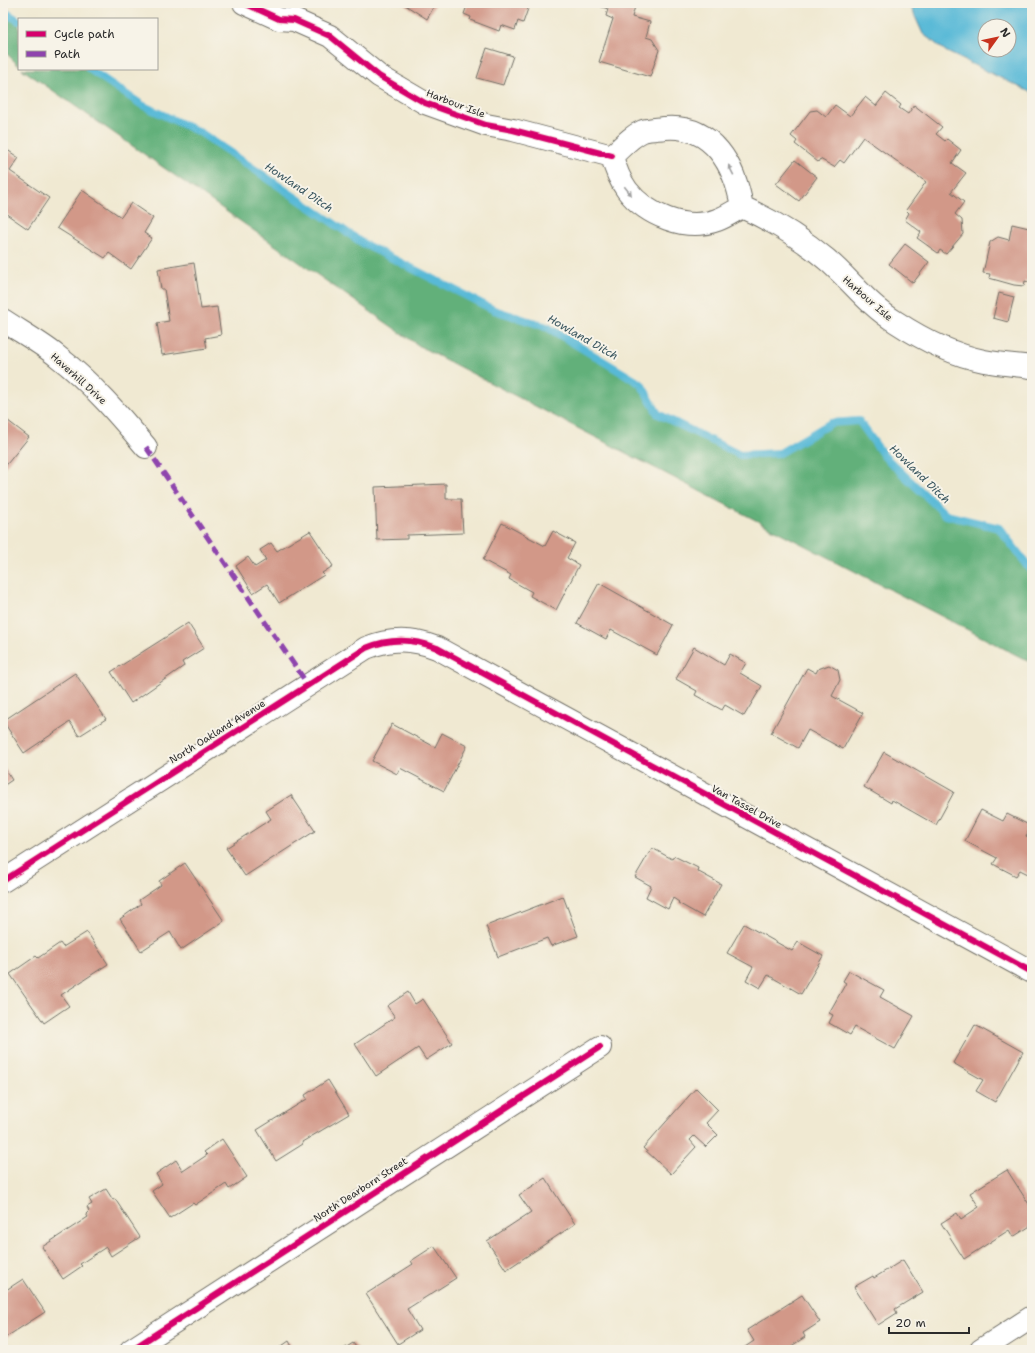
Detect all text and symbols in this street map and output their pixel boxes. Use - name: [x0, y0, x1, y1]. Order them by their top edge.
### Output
- legend: [18, 18, 158, 70]
- north arrow: [977, 18, 1017, 58]
- text: N: [996, 25, 1014, 41]
- text: Cycle path: [54, 26, 115, 42]
- text: Path: [54, 46, 80, 62]
- street label: Harbour Isle: [424, 86, 487, 121]
- water label: Howland Ditch: [262, 159, 336, 216]
- one-way arrow: [728, 164, 734, 175]
- one-way arrow: [624, 185, 633, 196]
- street label: Harbour Isle: [840, 273, 896, 324]
- water label: Howland Ditch: [545, 311, 621, 364]
- street label: Haverhill Drive: [48, 350, 110, 407]
- water label: Howland Ditch: [886, 441, 953, 507]
- street label: North Oakland Avenue: [167, 696, 268, 766]
- street label: Van Tassel Drive: [709, 782, 785, 831]
- street label: North Dearborn Street: [311, 1154, 410, 1225]
- scale bar: [889, 1309, 969, 1335]
- text: 20 m: [895, 1315, 926, 1331]

